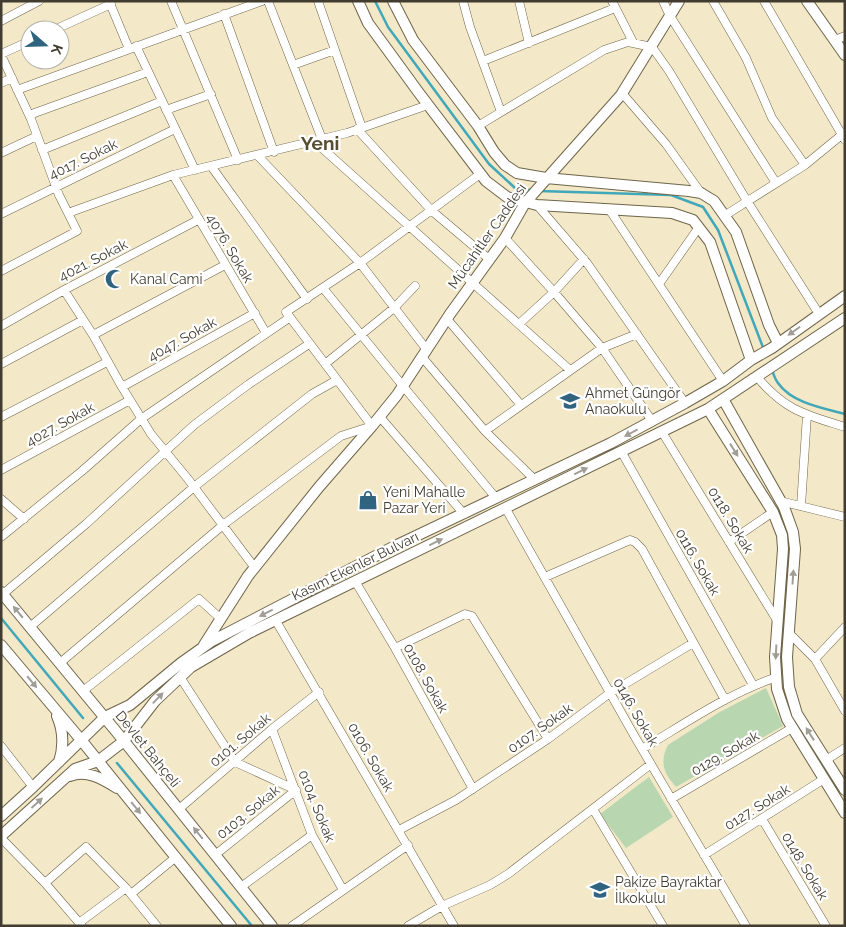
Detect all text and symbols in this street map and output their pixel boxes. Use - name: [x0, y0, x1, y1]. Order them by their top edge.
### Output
- north arrow: [20, 20, 70, 70]
- text: K: [48, 42, 66, 57]
- district label: Yeni: [301, 132, 339, 154]
- street label: 4017. Sokak: [46, 135, 120, 182]
- street label: Mücahitler Caddesi: [445, 180, 529, 292]
- street label: 4076. Sokak: [203, 211, 257, 286]
- street label: 4021. Sokak: [56, 236, 131, 284]
- mosque icon: Kanal Cami: [104, 268, 126, 290]
- place label: Kanal Cami: [130, 271, 203, 287]
- street label: 4047. Sokak: [145, 313, 220, 364]
- one-way arrow: [787, 326, 800, 336]
- place label: Ahmet Güngör Anaokulu: [585, 385, 680, 417]
- school or university icon: Ahmet Güngör Anaokulu: [559, 390, 581, 412]
- street label: 4027. Sokak: [23, 398, 97, 449]
- one-way arrow: [624, 429, 638, 437]
- one-way arrow: [730, 443, 739, 456]
- one-way arrow: [574, 467, 589, 475]
- place label: Yeni Mahalle Pazar Yeri: [383, 484, 465, 516]
- street label: 0118. Sokak: [705, 484, 757, 556]
- shop icon: Yeni Mahalle Pazar Yeri: [357, 489, 379, 511]
- street label: 0116. Sokak: [672, 526, 724, 599]
- street label: Kasım Ekenler Bulvarı: [289, 528, 421, 604]
- one-way arrow: [428, 538, 443, 546]
- one-way arrow: [789, 568, 797, 584]
- one-way arrow: [13, 606, 24, 618]
- one-way arrow: [259, 609, 273, 617]
- street label: 0108. Sokak: [400, 640, 452, 716]
- one-way arrow: [772, 644, 780, 660]
- street label: 0146. Sokak: [610, 675, 662, 749]
- one-way arrow: [27, 676, 38, 689]
- one-way arrow: [152, 693, 164, 705]
- street label: 0107. Sokak: [505, 700, 576, 756]
- street label: Devlet Bahçeli: [112, 708, 184, 790]
- street label: 0101. Sokak: [206, 710, 274, 770]
- street label: 0106. Sokak: [345, 720, 397, 795]
- street label: 0129. Sokak: [688, 727, 762, 779]
- one-way arrow: [805, 728, 814, 741]
- street label: 0104. Sokak: [295, 768, 339, 845]
- street label: 0127. Sokak: [721, 780, 793, 833]
- street label: 0103. Sokak: [213, 781, 283, 842]
- one-way arrow: [31, 797, 43, 809]
- one-way arrow: [130, 801, 141, 814]
- one-way arrow: [193, 827, 204, 840]
- street label: 0148. Sokak: [779, 829, 832, 903]
- place label: Pakize Bayraktar İlkokulu: [615, 874, 722, 906]
- school or university icon: Pakize Bayraktar İlkokulu: [589, 879, 611, 901]

